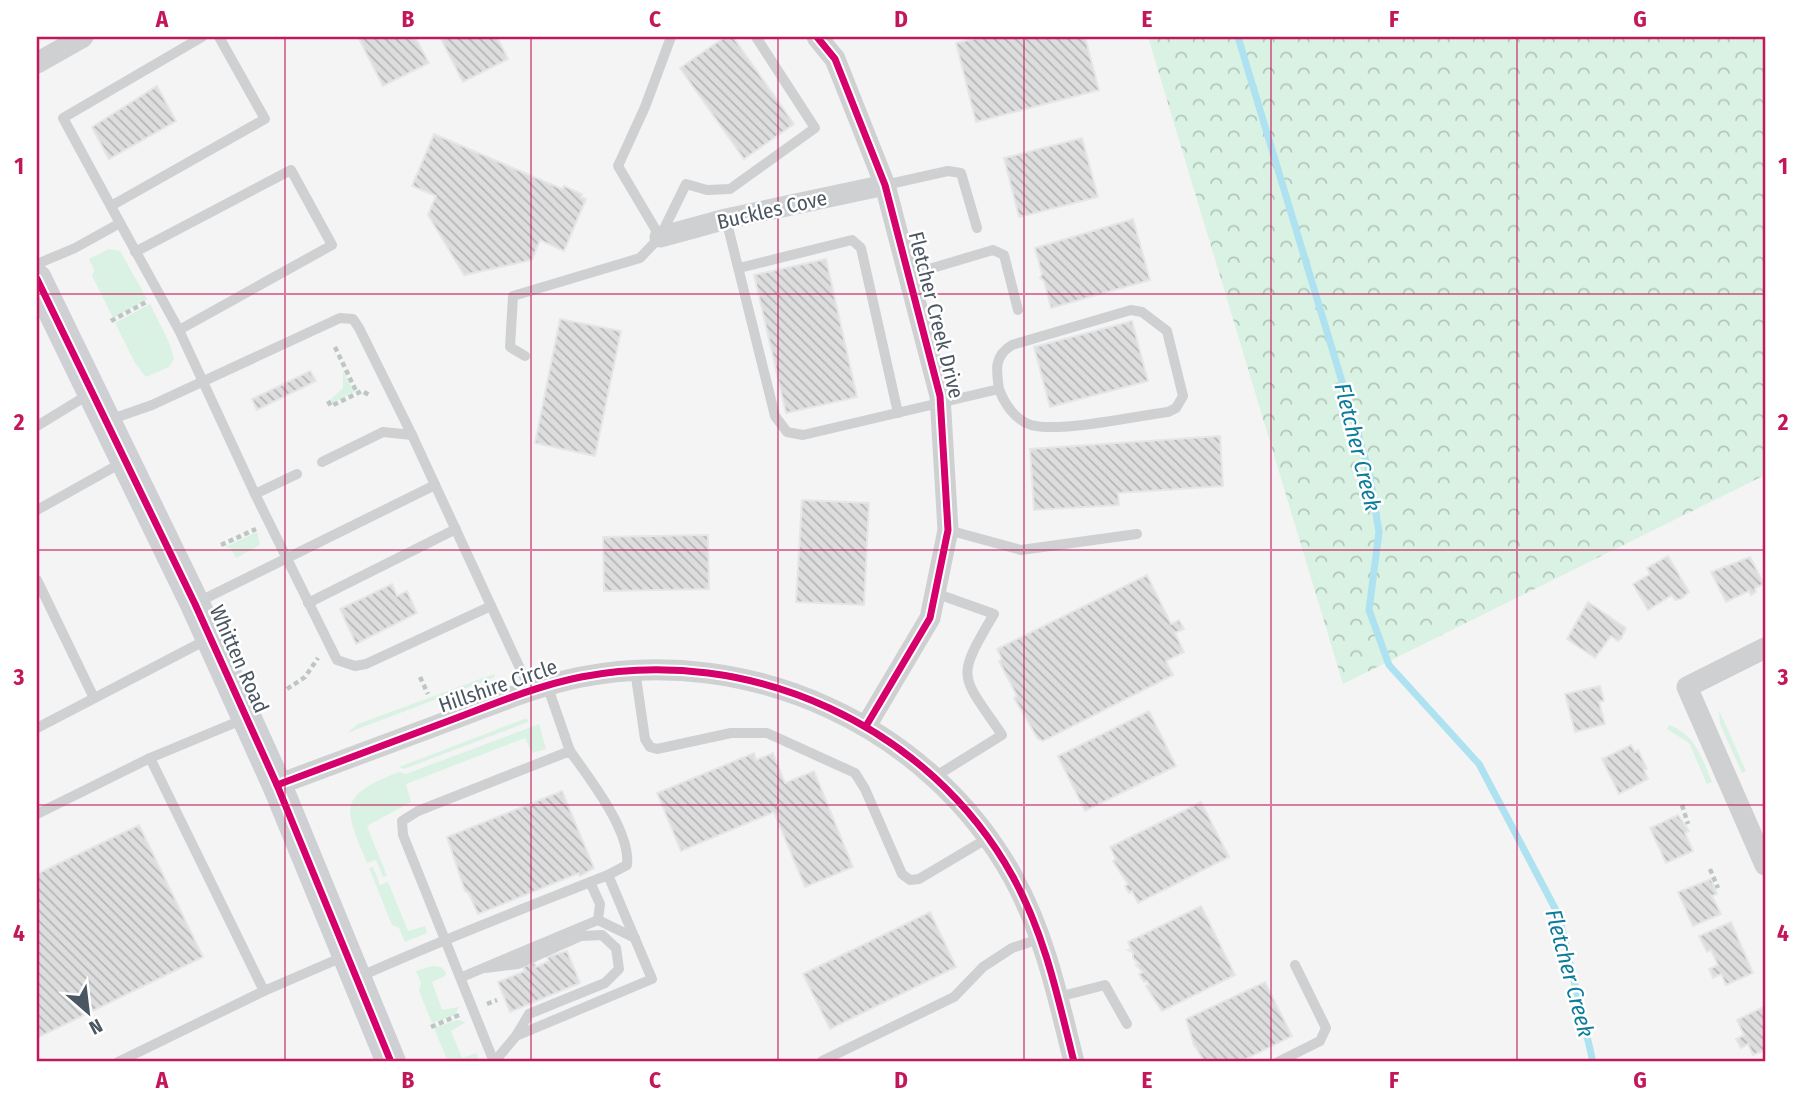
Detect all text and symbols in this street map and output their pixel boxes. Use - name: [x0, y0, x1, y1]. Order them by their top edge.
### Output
- text: A: [155, 5, 169, 33]
- text: B: [402, 5, 415, 33]
- text: C: [649, 5, 661, 33]
- text: D: [894, 5, 908, 33]
- text: E: [1142, 5, 1153, 33]
- text: F: [1389, 5, 1399, 33]
- text: G: [1633, 5, 1647, 33]
- text: 1: [14, 152, 24, 180]
- text: 1: [1778, 152, 1788, 180]
- street label: Buckles Cove: [715, 185, 829, 235]
- street label: Fletcher Creek Drive: [903, 229, 969, 401]
- water label: Fletcher Creek: [1329, 380, 1387, 514]
- text: 2: [13, 408, 25, 436]
- text: 2: [1777, 408, 1789, 436]
- street label: Whitten Road: [204, 601, 274, 717]
- street label: Hillshire Circle: [435, 654, 561, 718]
- text: 3: [13, 663, 25, 691]
- text: 3: [1777, 663, 1789, 691]
- water label: Fletcher Creek: [1539, 906, 1601, 1040]
- text: 4: [13, 919, 25, 947]
- text: 4: [1777, 919, 1789, 947]
- north arrow: [52, 976, 122, 1046]
- text: N: [85, 1014, 106, 1039]
- text: A: [155, 1066, 169, 1094]
- text: B: [402, 1066, 415, 1094]
- text: C: [649, 1066, 661, 1094]
- text: D: [894, 1066, 908, 1094]
- text: E: [1142, 1066, 1153, 1094]
- text: F: [1389, 1066, 1399, 1094]
- text: G: [1633, 1066, 1647, 1094]

